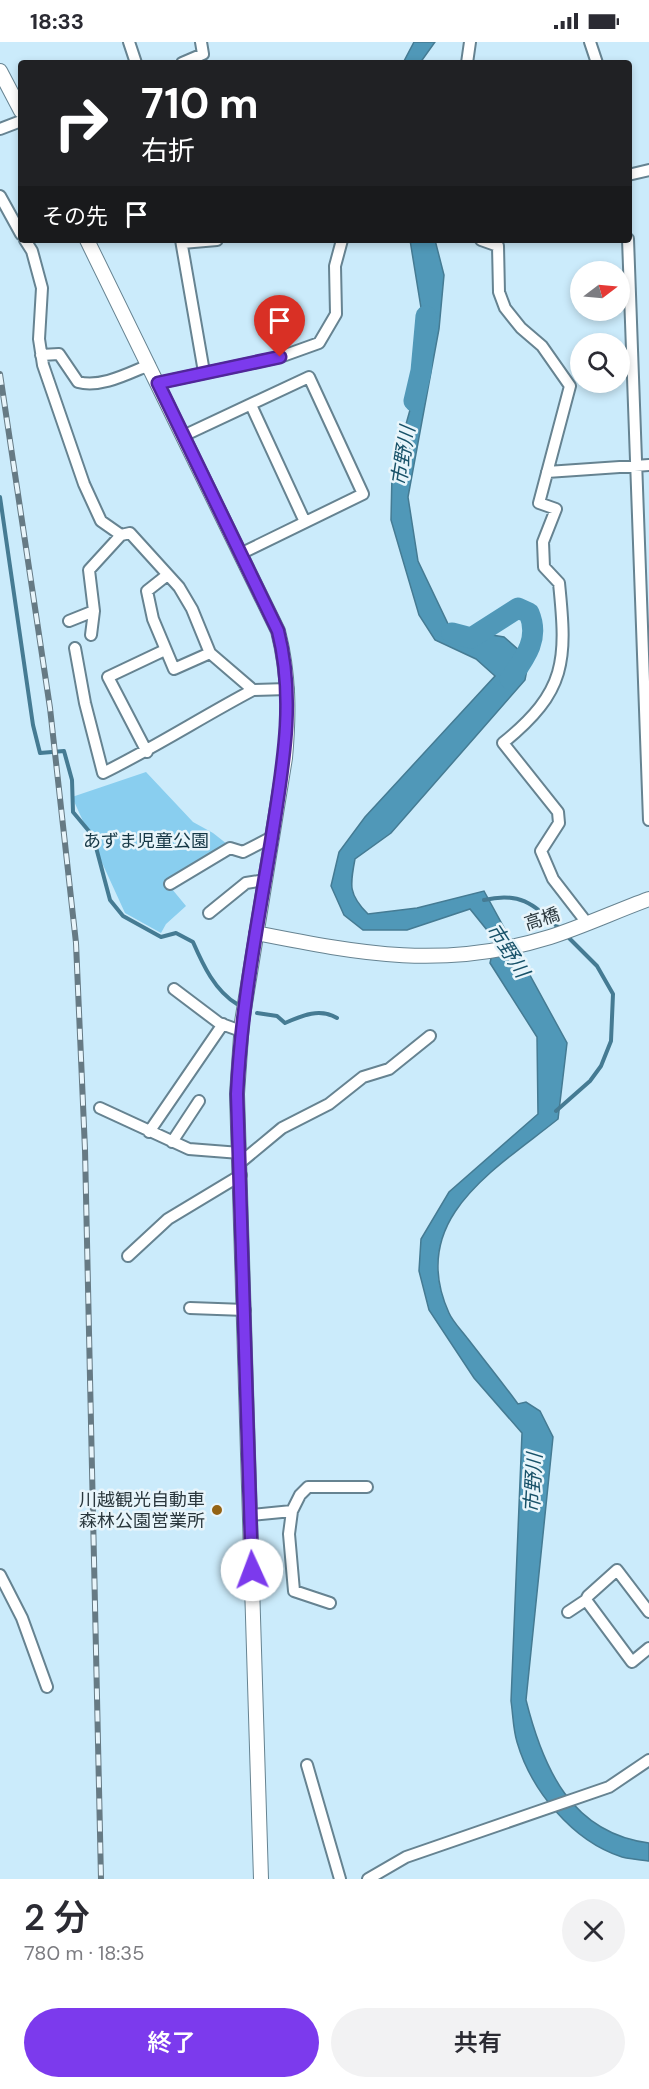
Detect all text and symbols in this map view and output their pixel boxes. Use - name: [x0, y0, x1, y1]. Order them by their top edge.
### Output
- text: 18:33: [30, 7, 84, 36]
- text: 710 m: [141, 76, 259, 131]
- icon: right: [42, 84, 120, 162]
- text: 右折: [141, 133, 195, 168]
- icon: arrive: [120, 198, 153, 231]
- text: その先: [42, 202, 108, 231]
- north arrow: [570, 261, 630, 321]
- map controls: [570, 261, 630, 393]
- pin: [254, 295, 305, 357]
- icon: arrive: [263, 304, 296, 337]
- button: search: [570, 333, 630, 393]
- water label: 市野川: [385, 422, 421, 488]
- park label: あずま児童公園: [83, 829, 209, 853]
- street label: 高橋: [521, 902, 563, 936]
- water label: 市野川: [481, 918, 536, 984]
- water label: 市野川: [518, 1450, 548, 1514]
- place label: 川越観光自動車 森林公園営業所: [79, 1488, 205, 1533]
- marker: 川越観光自動車 森林公園営業所: [210, 1503, 224, 1517]
- position arrow: [220, 1538, 284, 1602]
- text: 2 分: [24, 1894, 90, 1941]
- button: close: [562, 1899, 625, 1962]
- text: 780 m · 18:35: [24, 1940, 144, 1966]
- button: 終了: [24, 2008, 319, 2077]
- button: 共有: [331, 2008, 625, 2077]

